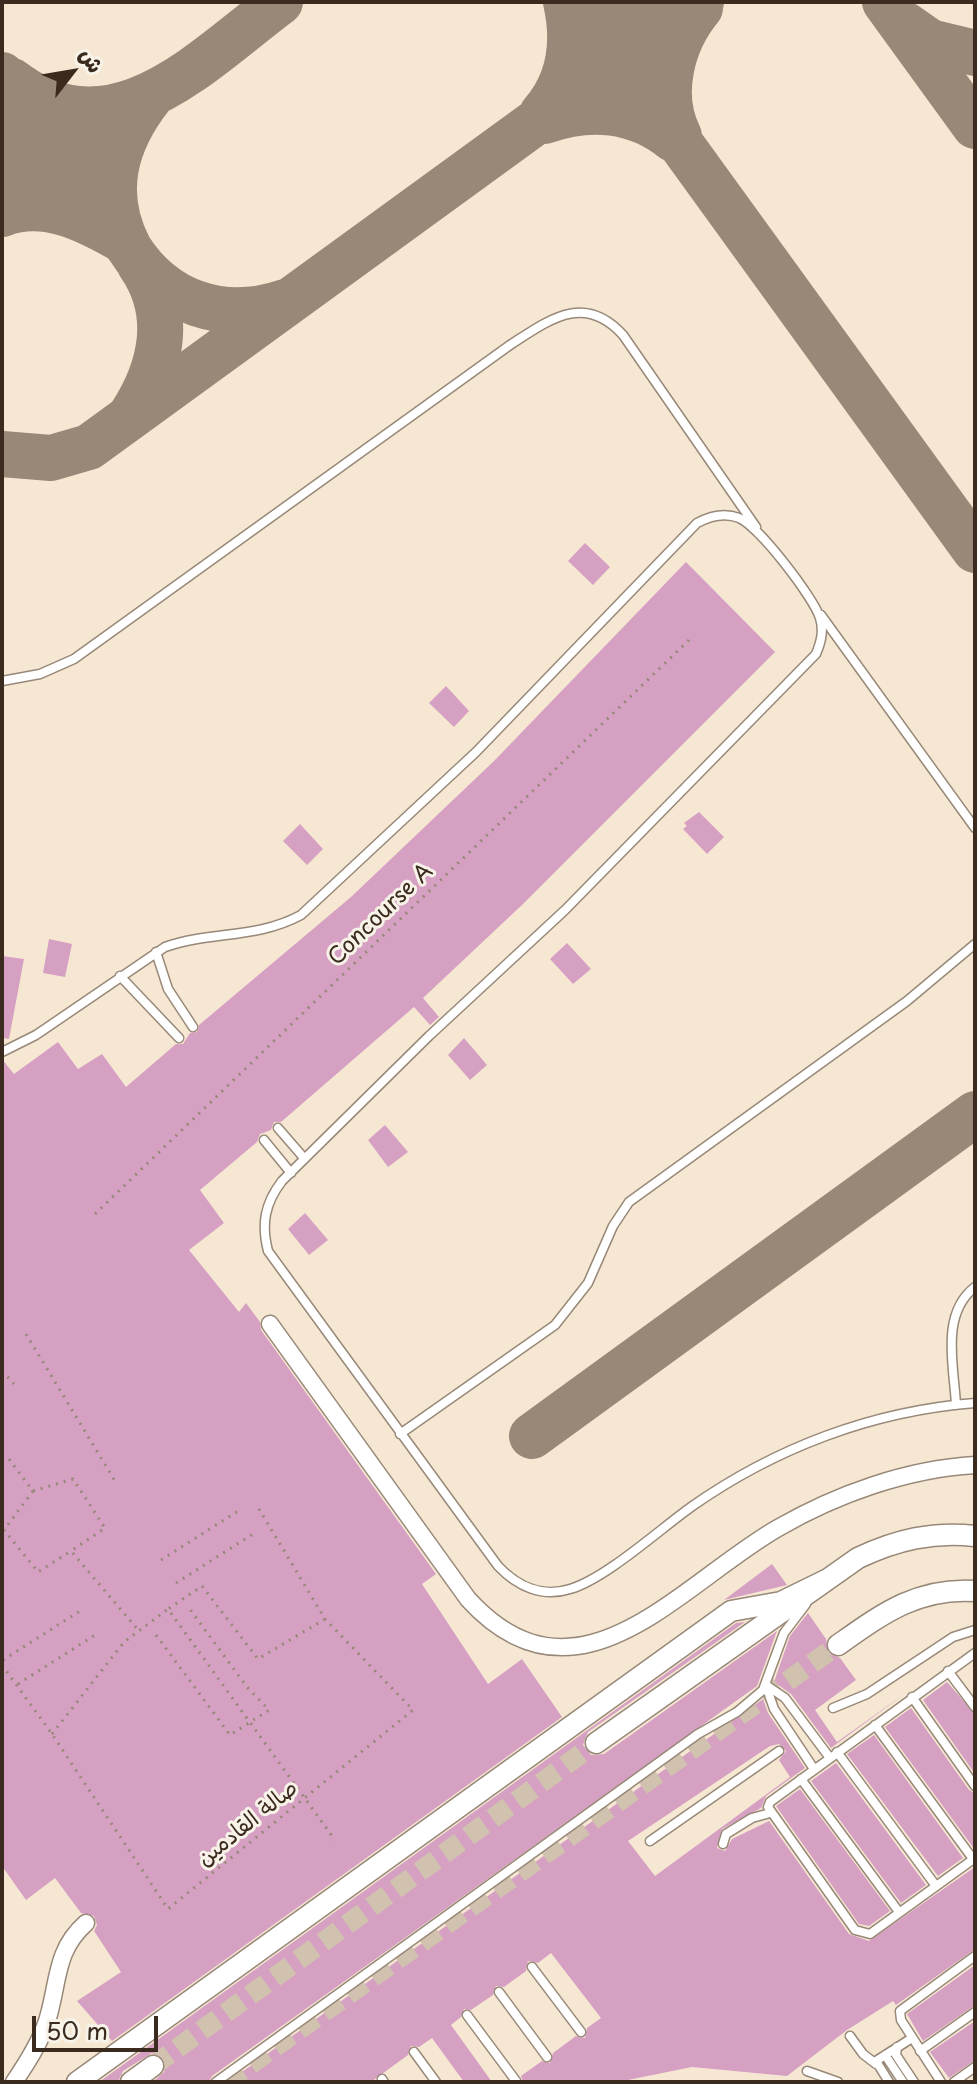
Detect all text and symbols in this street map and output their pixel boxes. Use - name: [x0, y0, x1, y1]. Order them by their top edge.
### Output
- north arrow: [32, 32, 112, 112]
- text: ش: [73, 41, 113, 78]
- street label: Concourse A: [323, 859, 439, 971]
- street label: صالة القادمين: [192, 1775, 304, 1873]
- scale bar: [36, 2000, 162, 2050]
- text: 50 m: [46, 2012, 108, 2048]

